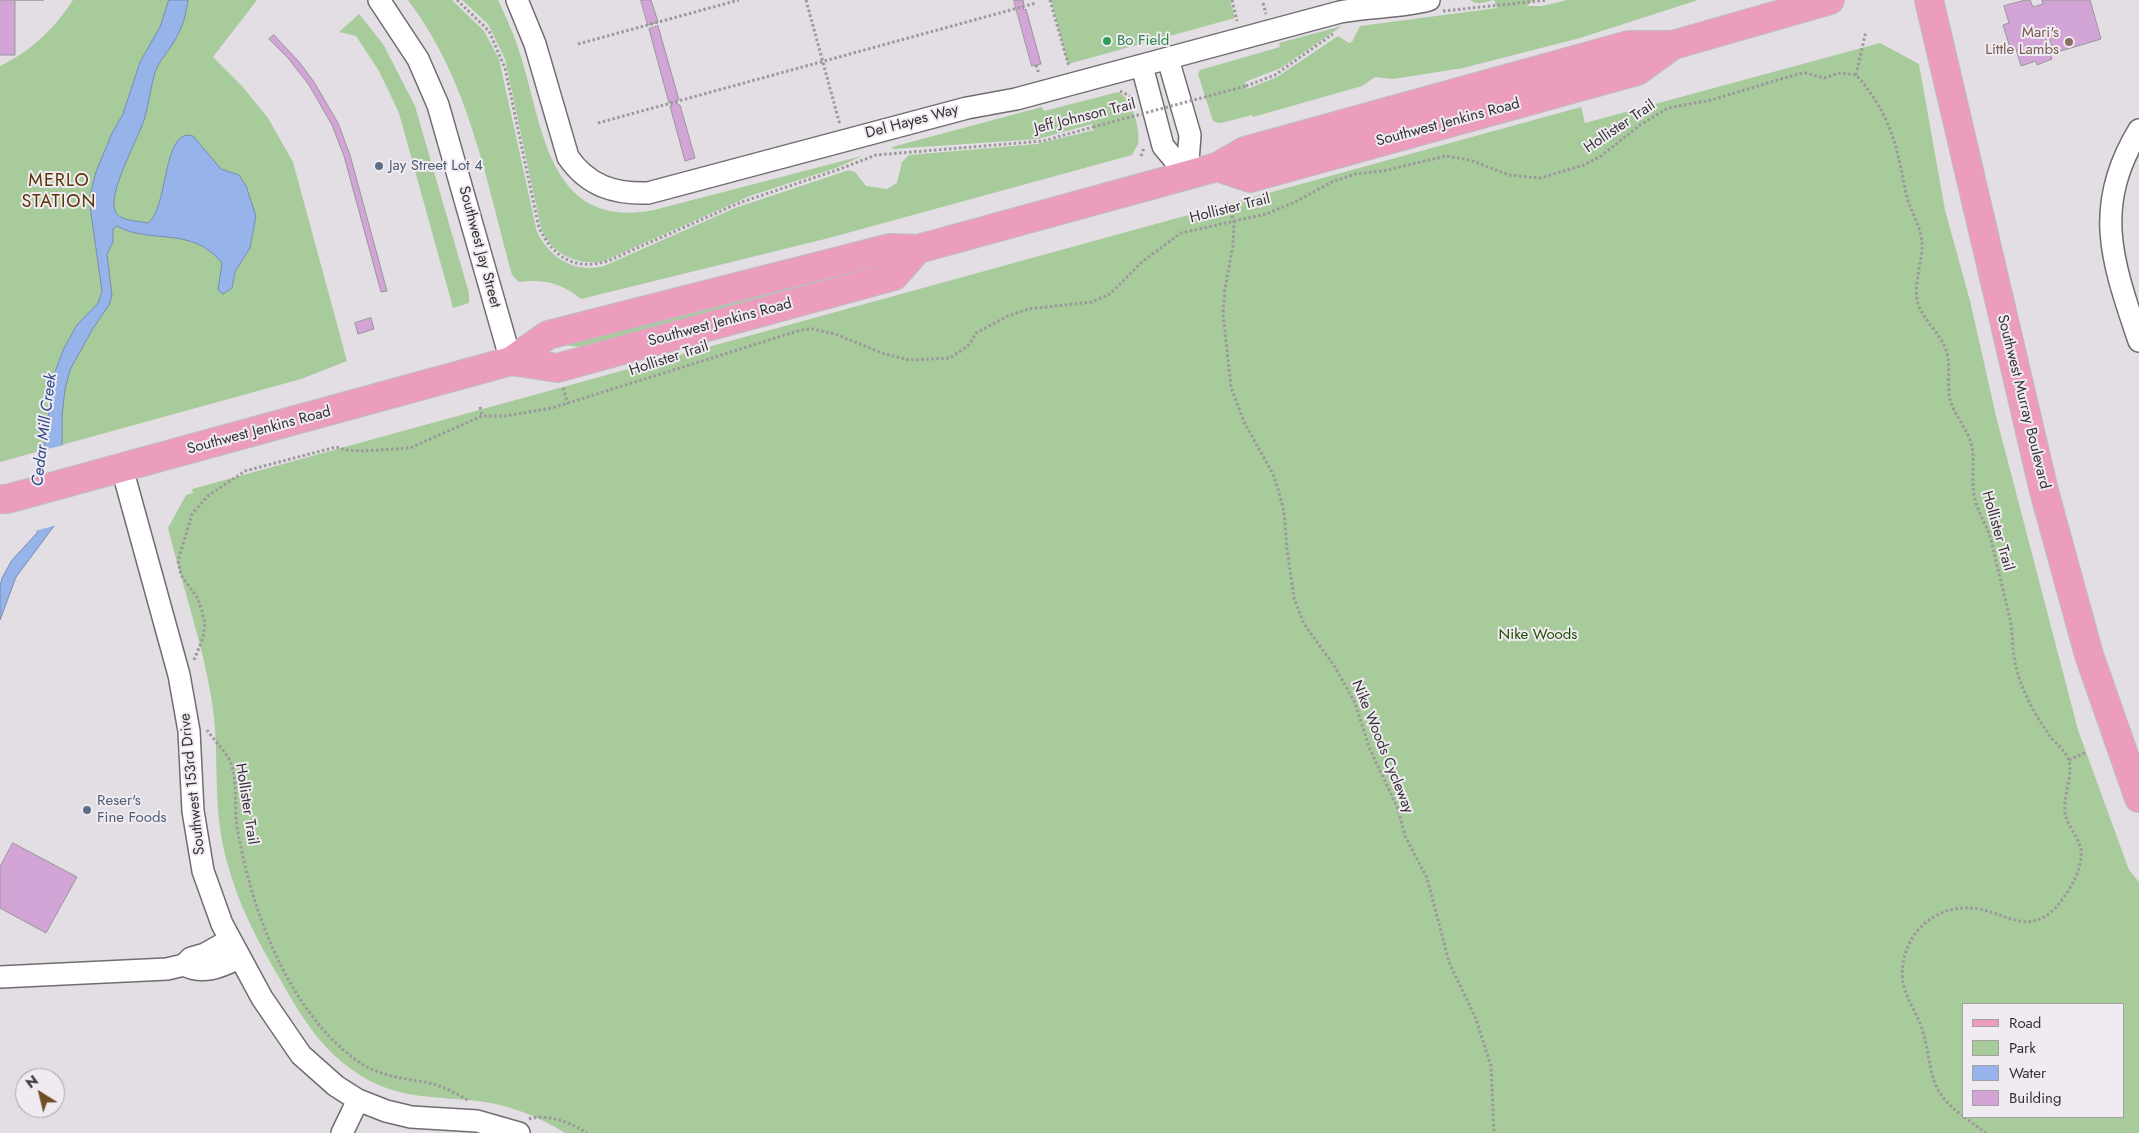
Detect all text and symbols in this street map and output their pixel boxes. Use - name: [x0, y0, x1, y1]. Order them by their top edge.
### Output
- place label: Mari's Little Lambs: [1985, 24, 2059, 59]
- place label: Bo Field: [1117, 32, 1169, 50]
- marker: Bo Field: [1101, 35, 1113, 47]
- marker: Mari's Little Lambs: [2063, 36, 2075, 48]
- street label: Southwest Jenkins Road: [1374, 95, 1522, 151]
- street label: Jeff Johnson Trail: [1032, 96, 1138, 138]
- street label: Hollister Trail: [1581, 97, 1659, 157]
- street label: Del Hayes Way: [864, 101, 960, 143]
- place label: Jay Street Lot 4: [389, 157, 483, 175]
- marker: Jay Street Lot 4: [373, 160, 385, 172]
- district label: MERLO STATION: [21, 171, 97, 213]
- street label: Southwest Jay Street: [454, 184, 504, 310]
- street label: Hollister Trail: [1188, 190, 1272, 228]
- street label: Southwest Jenkins Road: [646, 295, 794, 351]
- street label: Southwest Murray Boulevard: [1993, 313, 2053, 491]
- street label: Hollister Trail: [627, 338, 711, 380]
- water label: Cedar Mill Creek: [29, 372, 61, 488]
- street label: Southwest Jenkins Road: [185, 403, 333, 459]
- street label: Hollister Trail: [1977, 489, 2017, 573]
- park label: Nike Woods: [1499, 626, 1577, 644]
- street label: Nike Woods Cycleway: [1347, 678, 1417, 816]
- street label: Southwest 153rd Drive: [177, 712, 209, 856]
- street label: Hollister Trail: [231, 762, 261, 846]
- place label: Reser's Fine Foods: [97, 792, 167, 827]
- marker: Reser's Fine Foods: [81, 804, 93, 816]
- legend: [1962, 1003, 2124, 1118]
- text: Road: [2009, 1012, 2041, 1034]
- text: Park: [2009, 1037, 2036, 1059]
- text: Water: [2009, 1062, 2046, 1084]
- north arrow: [15, 1068, 65, 1118]
- text: N: [21, 1070, 42, 1093]
- text: Building: [2009, 1087, 2061, 1109]

